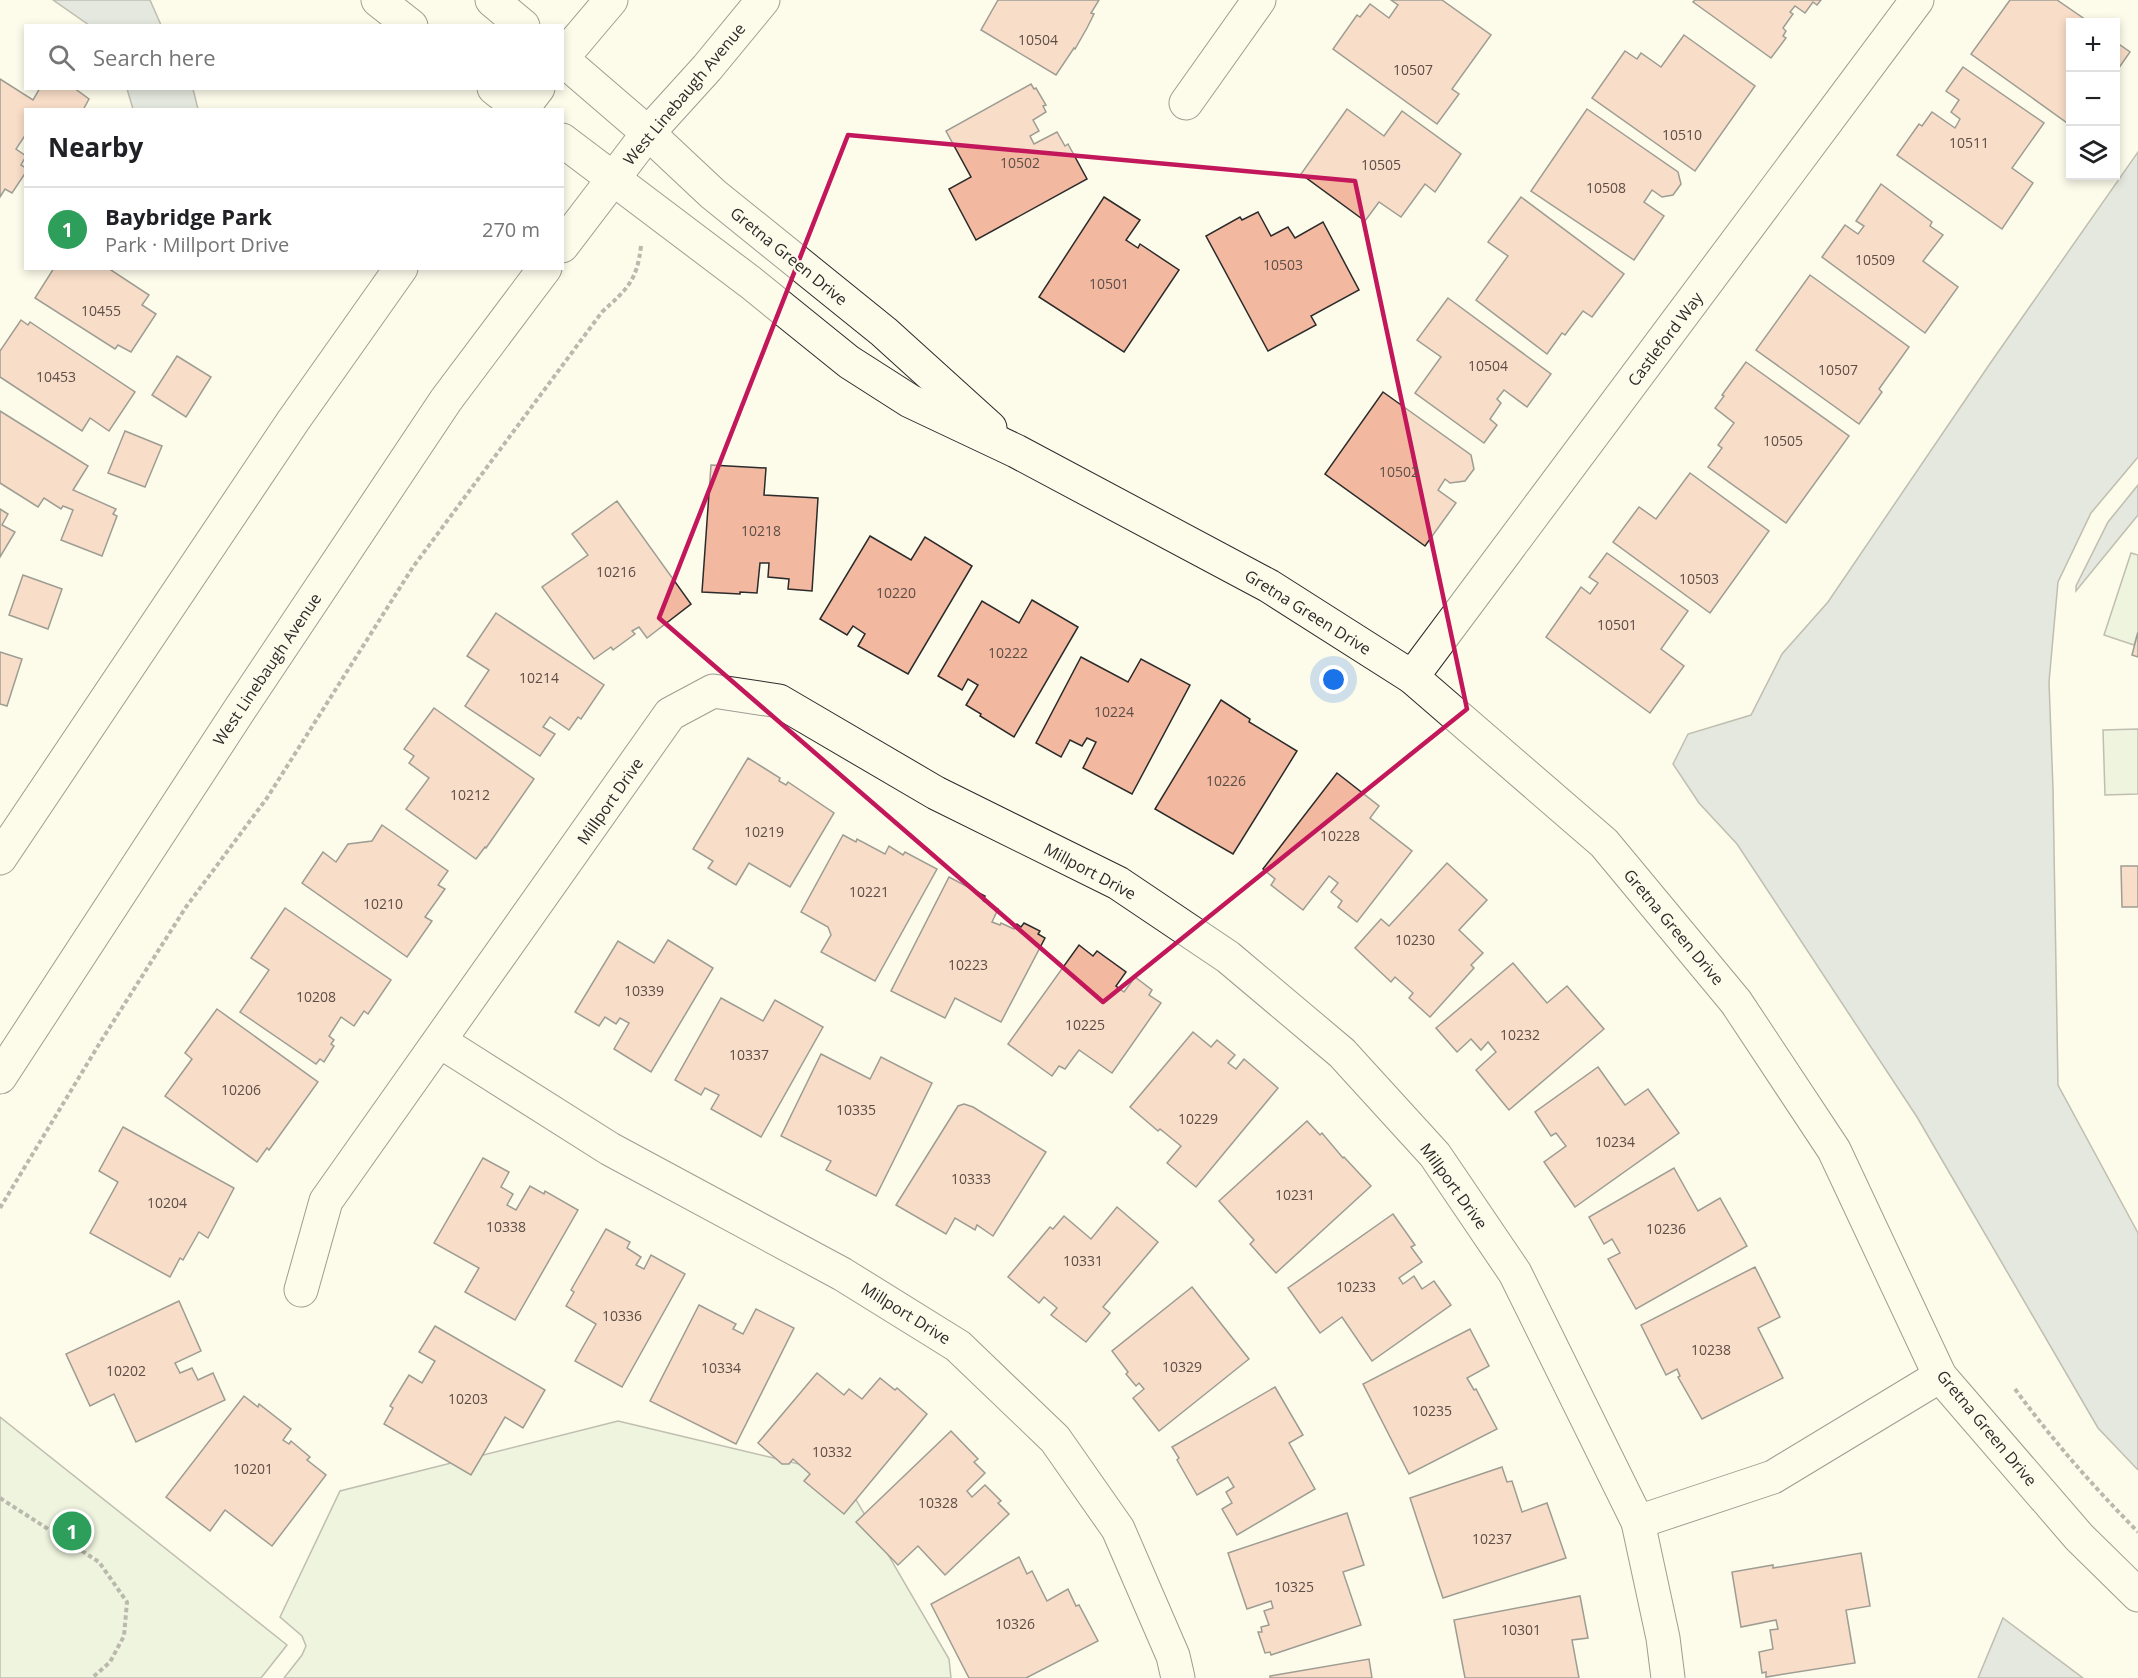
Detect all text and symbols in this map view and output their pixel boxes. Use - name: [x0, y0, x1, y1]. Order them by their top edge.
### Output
- street label: West Linebaugh Avenue: [618, 18, 750, 170]
- map controls: [2066, 18, 2120, 180]
- button: +: [2066, 18, 2120, 72]
- search box: [24, 24, 564, 90]
- house number: 10504: [1018, 30, 1058, 49]
- icon: search: [45, 41, 78, 74]
- text: Search here: [93, 42, 216, 72]
- house number: 10507: [1393, 60, 1433, 79]
- button: −: [2066, 72, 2120, 126]
- house number: 10510: [1662, 125, 1702, 144]
- button: layers: [2066, 126, 2120, 180]
- text: Nearby: [48, 129, 143, 165]
- house number: 10511: [1949, 133, 1989, 152]
- house number: 10502: [1000, 153, 1040, 172]
- house number: 10505: [1361, 155, 1401, 174]
- house number: 10508: [1586, 178, 1626, 197]
- text: Baybridge Park: [105, 201, 272, 231]
- street label: Gretna Green Drive: [726, 202, 852, 310]
- text: 1: [62, 216, 73, 243]
- text: 270 m: [482, 216, 540, 243]
- text: Park · Millport Drive: [105, 231, 289, 258]
- house number: 10509: [1855, 250, 1895, 269]
- house number: 10503: [1263, 255, 1303, 274]
- house number: 10501: [1089, 274, 1129, 293]
- street label: Castleford Way: [1622, 287, 1708, 391]
- house number: 10455: [81, 301, 121, 320]
- house number: 10504: [1468, 356, 1508, 375]
- house number: 10507: [1818, 360, 1858, 379]
- house number: 10453: [36, 367, 76, 386]
- house number: 10505: [1763, 431, 1803, 450]
- house number: 10502: [1379, 462, 1419, 481]
- house number: 10218: [741, 521, 781, 540]
- house number: 10216: [596, 562, 636, 581]
- street label: Gretna Green Drive: [1241, 564, 1375, 660]
- house number: 10503: [1679, 569, 1719, 588]
- house number: 10220: [876, 583, 916, 602]
- street label: West Linebaugh Avenue: [208, 589, 326, 749]
- house number: 10501: [1597, 615, 1637, 634]
- house number: 10222: [988, 643, 1028, 662]
- your location: [1319, 665, 1348, 694]
- house number: 10214: [519, 668, 559, 687]
- house number: 10224: [1094, 702, 1134, 721]
- street label: Millport Drive: [572, 753, 648, 849]
- house number: 10226: [1206, 771, 1246, 790]
- house number: 10212: [450, 785, 490, 804]
- house number: 10219: [744, 822, 784, 841]
- house number: 10228: [1320, 826, 1360, 845]
- street label: Millport Drive: [1040, 837, 1140, 905]
- street label: Gretna Green Drive: [1619, 864, 1729, 990]
- house number: 10221: [849, 882, 889, 901]
- house number: 10210: [363, 894, 403, 913]
- house number: 10230: [1395, 930, 1435, 949]
- house number: 10223: [948, 955, 988, 974]
- house number: 10339: [624, 981, 664, 1000]
- house number: 10208: [296, 987, 336, 1006]
- house number: 10225: [1065, 1015, 1105, 1034]
- house number: 10232: [1500, 1025, 1540, 1044]
- house number: 10337: [729, 1045, 769, 1064]
- house number: 10206: [221, 1080, 261, 1099]
- house number: 10335: [836, 1100, 876, 1119]
- house number: 10229: [1178, 1109, 1218, 1128]
- house number: 10234: [1595, 1132, 1635, 1151]
- street label: Millport Drive: [1415, 1138, 1493, 1234]
- house number: 10333: [951, 1169, 991, 1188]
- house number: 10231: [1275, 1185, 1315, 1204]
- house number: 10204: [147, 1193, 187, 1212]
- house number: 10338: [486, 1217, 526, 1236]
- house number: 10236: [1646, 1219, 1686, 1238]
- house number: 10331: [1063, 1251, 1103, 1270]
- street label: Millport Drive: [857, 1277, 955, 1349]
- house number: 10233: [1336, 1277, 1376, 1296]
- house number: 10336: [602, 1306, 642, 1325]
- house number: 10238: [1691, 1340, 1731, 1359]
- house number: 10329: [1162, 1357, 1202, 1376]
- house number: 10334: [701, 1358, 741, 1377]
- house number: 10202: [106, 1361, 146, 1380]
- street label: Gretna Green Drive: [1932, 1365, 2042, 1491]
- house number: 10203: [448, 1389, 488, 1408]
- house number: 10235: [1412, 1401, 1452, 1420]
- house number: 10332: [812, 1442, 852, 1461]
- house number: 10201: [233, 1459, 273, 1478]
- house number: 10328: [918, 1493, 958, 1512]
- pin: 1: [52, 1508, 92, 1553]
- house number: 10237: [1472, 1529, 1512, 1548]
- house number: 10325: [1274, 1577, 1314, 1596]
- house number: 10326: [995, 1614, 1035, 1633]
- house number: 10301: [1501, 1620, 1541, 1639]

